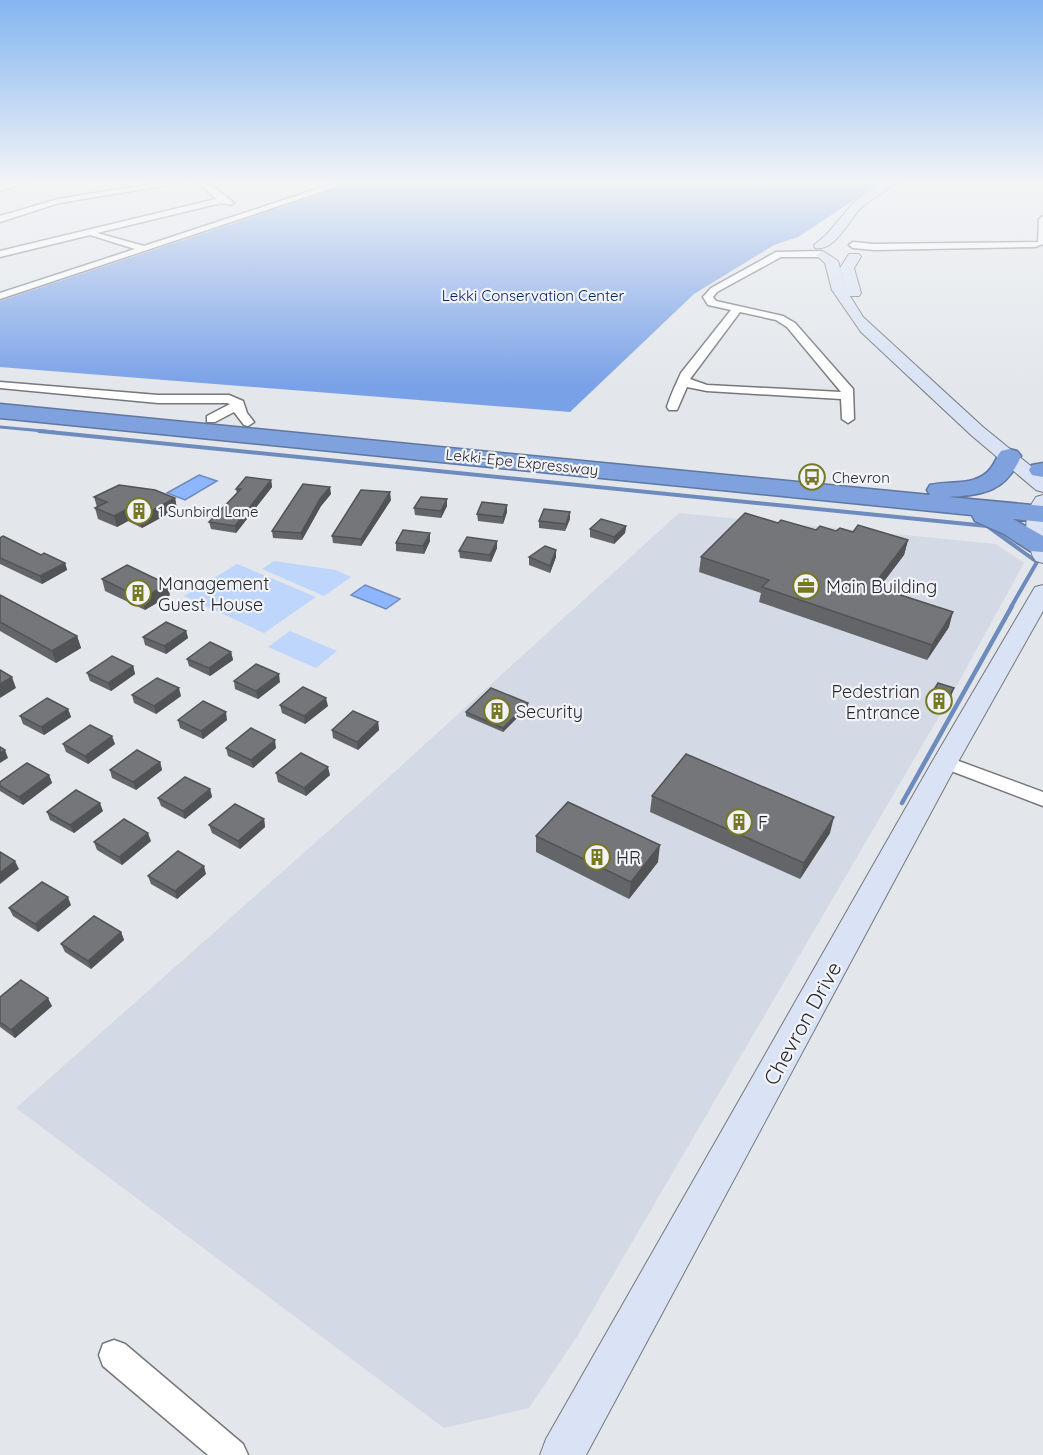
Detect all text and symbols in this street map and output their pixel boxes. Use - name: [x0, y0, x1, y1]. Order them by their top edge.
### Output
- park label: Lekki Conservation Center: [442, 286, 625, 305]
- street label: Lekki-Epe Expressway: [445, 445, 599, 479]
- bus stop icon: Chevron: [797, 462, 827, 492]
- place label: Chevron: [832, 468, 890, 487]
- building icon: 1 Sunbird Lane: [124, 496, 154, 526]
- place label: 1 Sunbird Lane: [158, 502, 258, 521]
- office icon: Main Building: [791, 571, 821, 601]
- place label: Management Guest House: [158, 572, 269, 616]
- place label: Main Building: [826, 575, 937, 598]
- building icon: Management Guest House: [123, 578, 153, 608]
- place label: Pedestrian Entrance: [832, 680, 920, 724]
- building icon: Pedestrian Entrance: [924, 686, 954, 716]
- building icon: Security: [482, 696, 512, 726]
- place label: Security: [516, 700, 583, 723]
- building icon: F: [724, 807, 754, 837]
- place label: F: [758, 811, 768, 834]
- building icon: HR: [582, 842, 612, 872]
- place label: HR: [616, 846, 641, 869]
- street label: Chevron Drive: [757, 957, 847, 1089]

